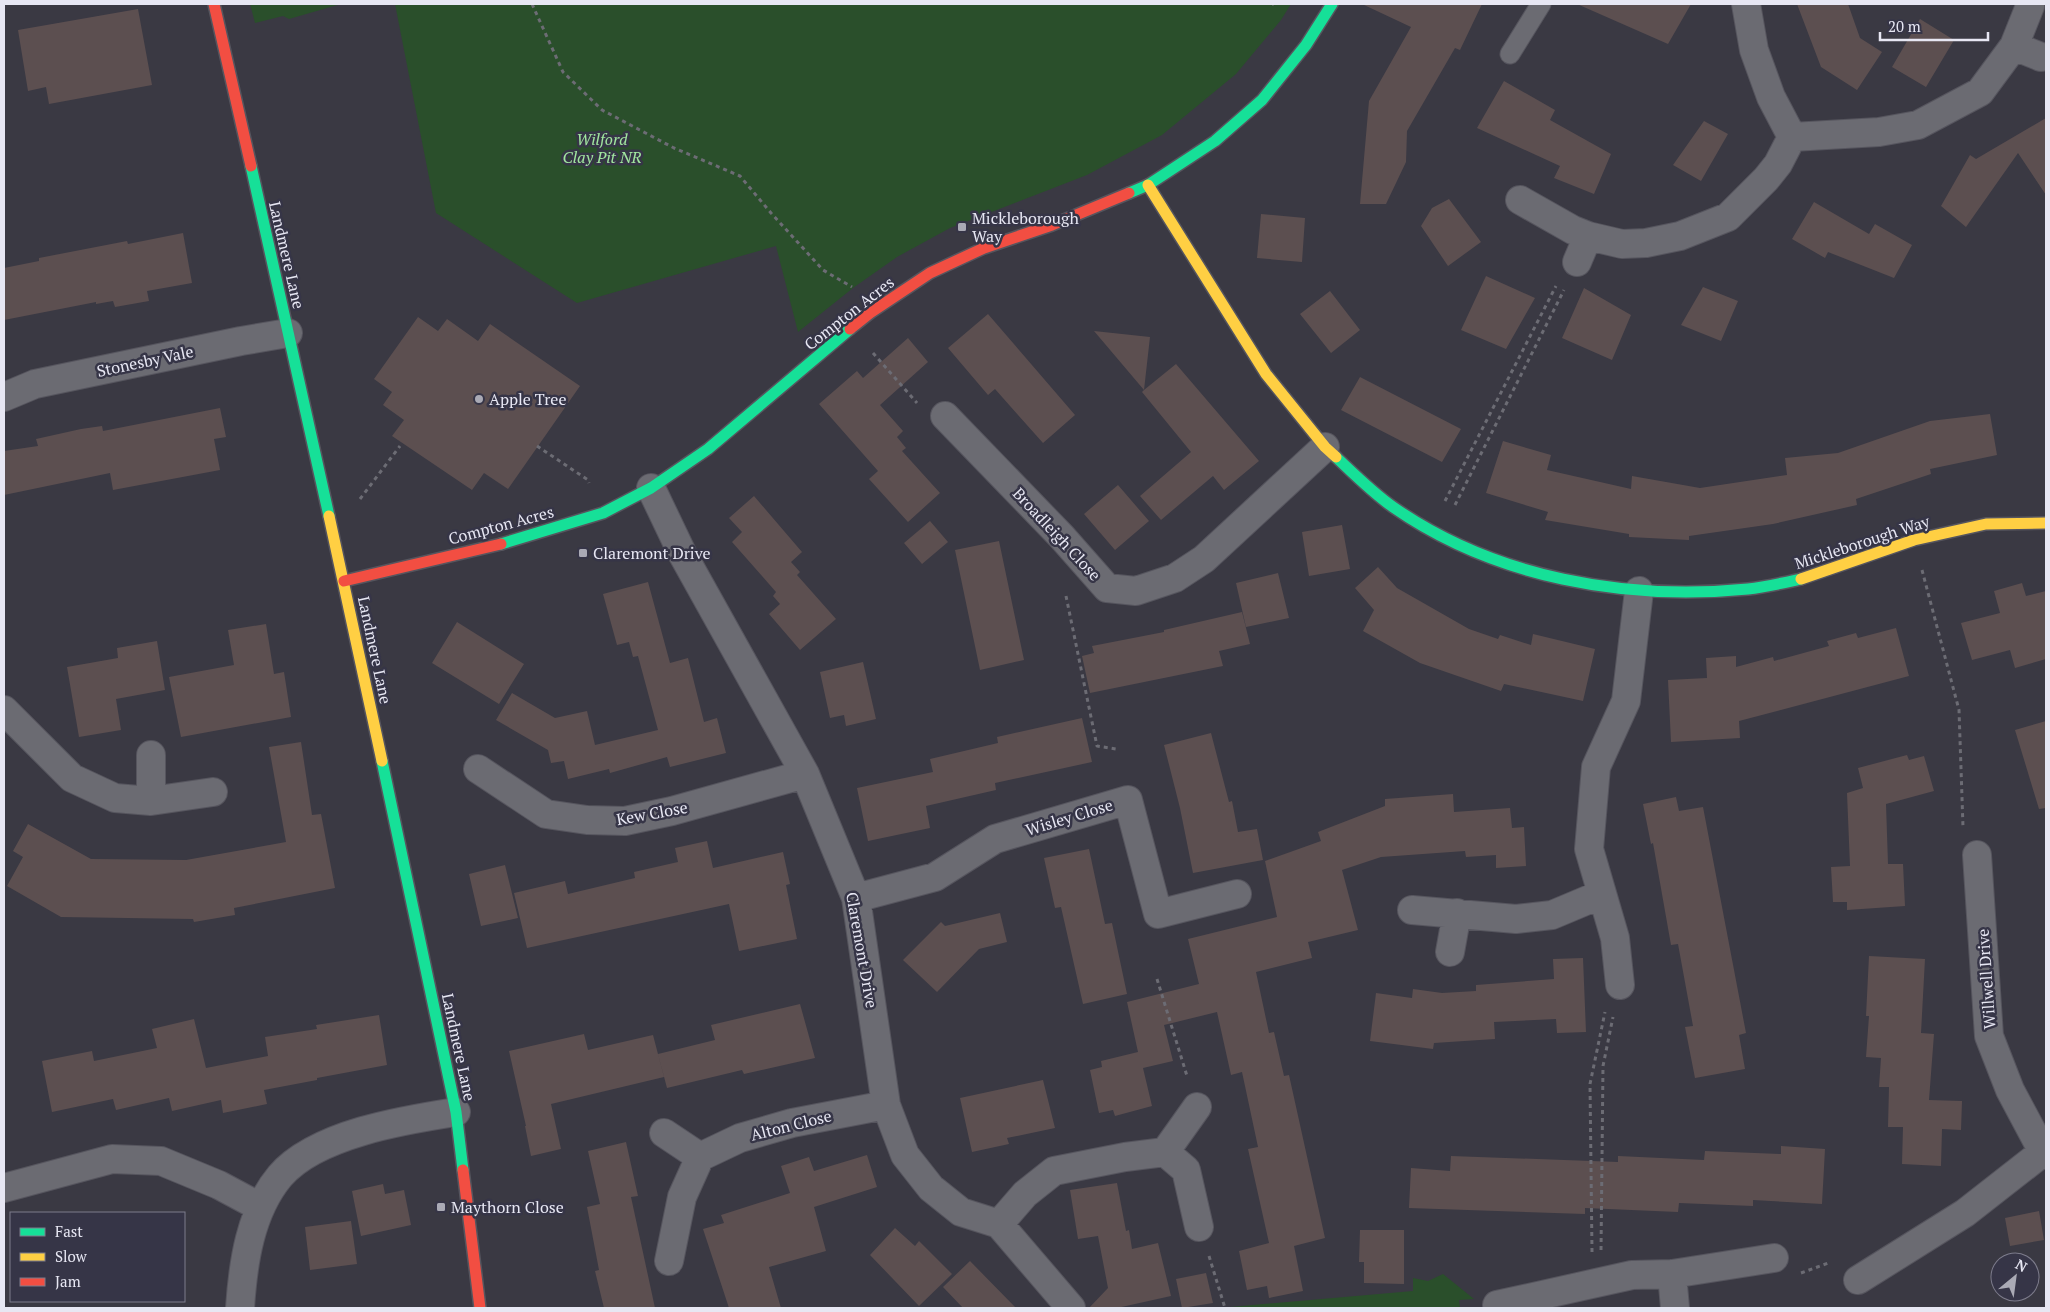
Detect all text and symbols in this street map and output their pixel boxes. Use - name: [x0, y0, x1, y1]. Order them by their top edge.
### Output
- scale bar: [1880, 10, 1988, 42]
- text: 20 m: [1888, 16, 1921, 36]
- park label: Wilford Clay Pit NR: [562, 128, 642, 168]
- street label: Landmere Lane: [264, 199, 310, 311]
- place label: Mickleborough Way: [972, 207, 1079, 247]
- marker: Mickleborough Way: [956, 221, 968, 233]
- street label: Compton Acres: [800, 271, 898, 355]
- street label: Stonesby Vale: [95, 340, 195, 382]
- place label: Apple Tree: [489, 388, 566, 410]
- marker: Apple Tree: [473, 393, 485, 405]
- street label: Broadleigh Close: [1008, 483, 1106, 585]
- street label: Compton Acres: [446, 500, 556, 550]
- street label: Mickleborough Way: [1792, 510, 1933, 574]
- place label: Claremont Drive: [593, 542, 711, 564]
- marker: Claremont Drive: [577, 547, 589, 559]
- street label: Landmere Lane: [353, 594, 397, 706]
- street label: Wisley Close: [1023, 793, 1115, 841]
- street label: Kew Close: [615, 796, 689, 830]
- street label: Claremont Drive: [841, 890, 883, 1010]
- street label: Willwell Drive: [1972, 928, 2000, 1030]
- street label: Landmere Lane: [437, 991, 481, 1103]
- street label: Alton Close: [748, 1104, 834, 1146]
- place label: Maythorn Close: [451, 1196, 564, 1218]
- marker: Maythorn Close: [435, 1201, 447, 1213]
- legend: [10, 1212, 185, 1302]
- text: Fast: [55, 1221, 83, 1241]
- text: Slow: [55, 1246, 88, 1266]
- north arrow: [1990, 1252, 2040, 1302]
- text: N: [2012, 1254, 2031, 1276]
- text: Jam: [55, 1271, 81, 1291]

